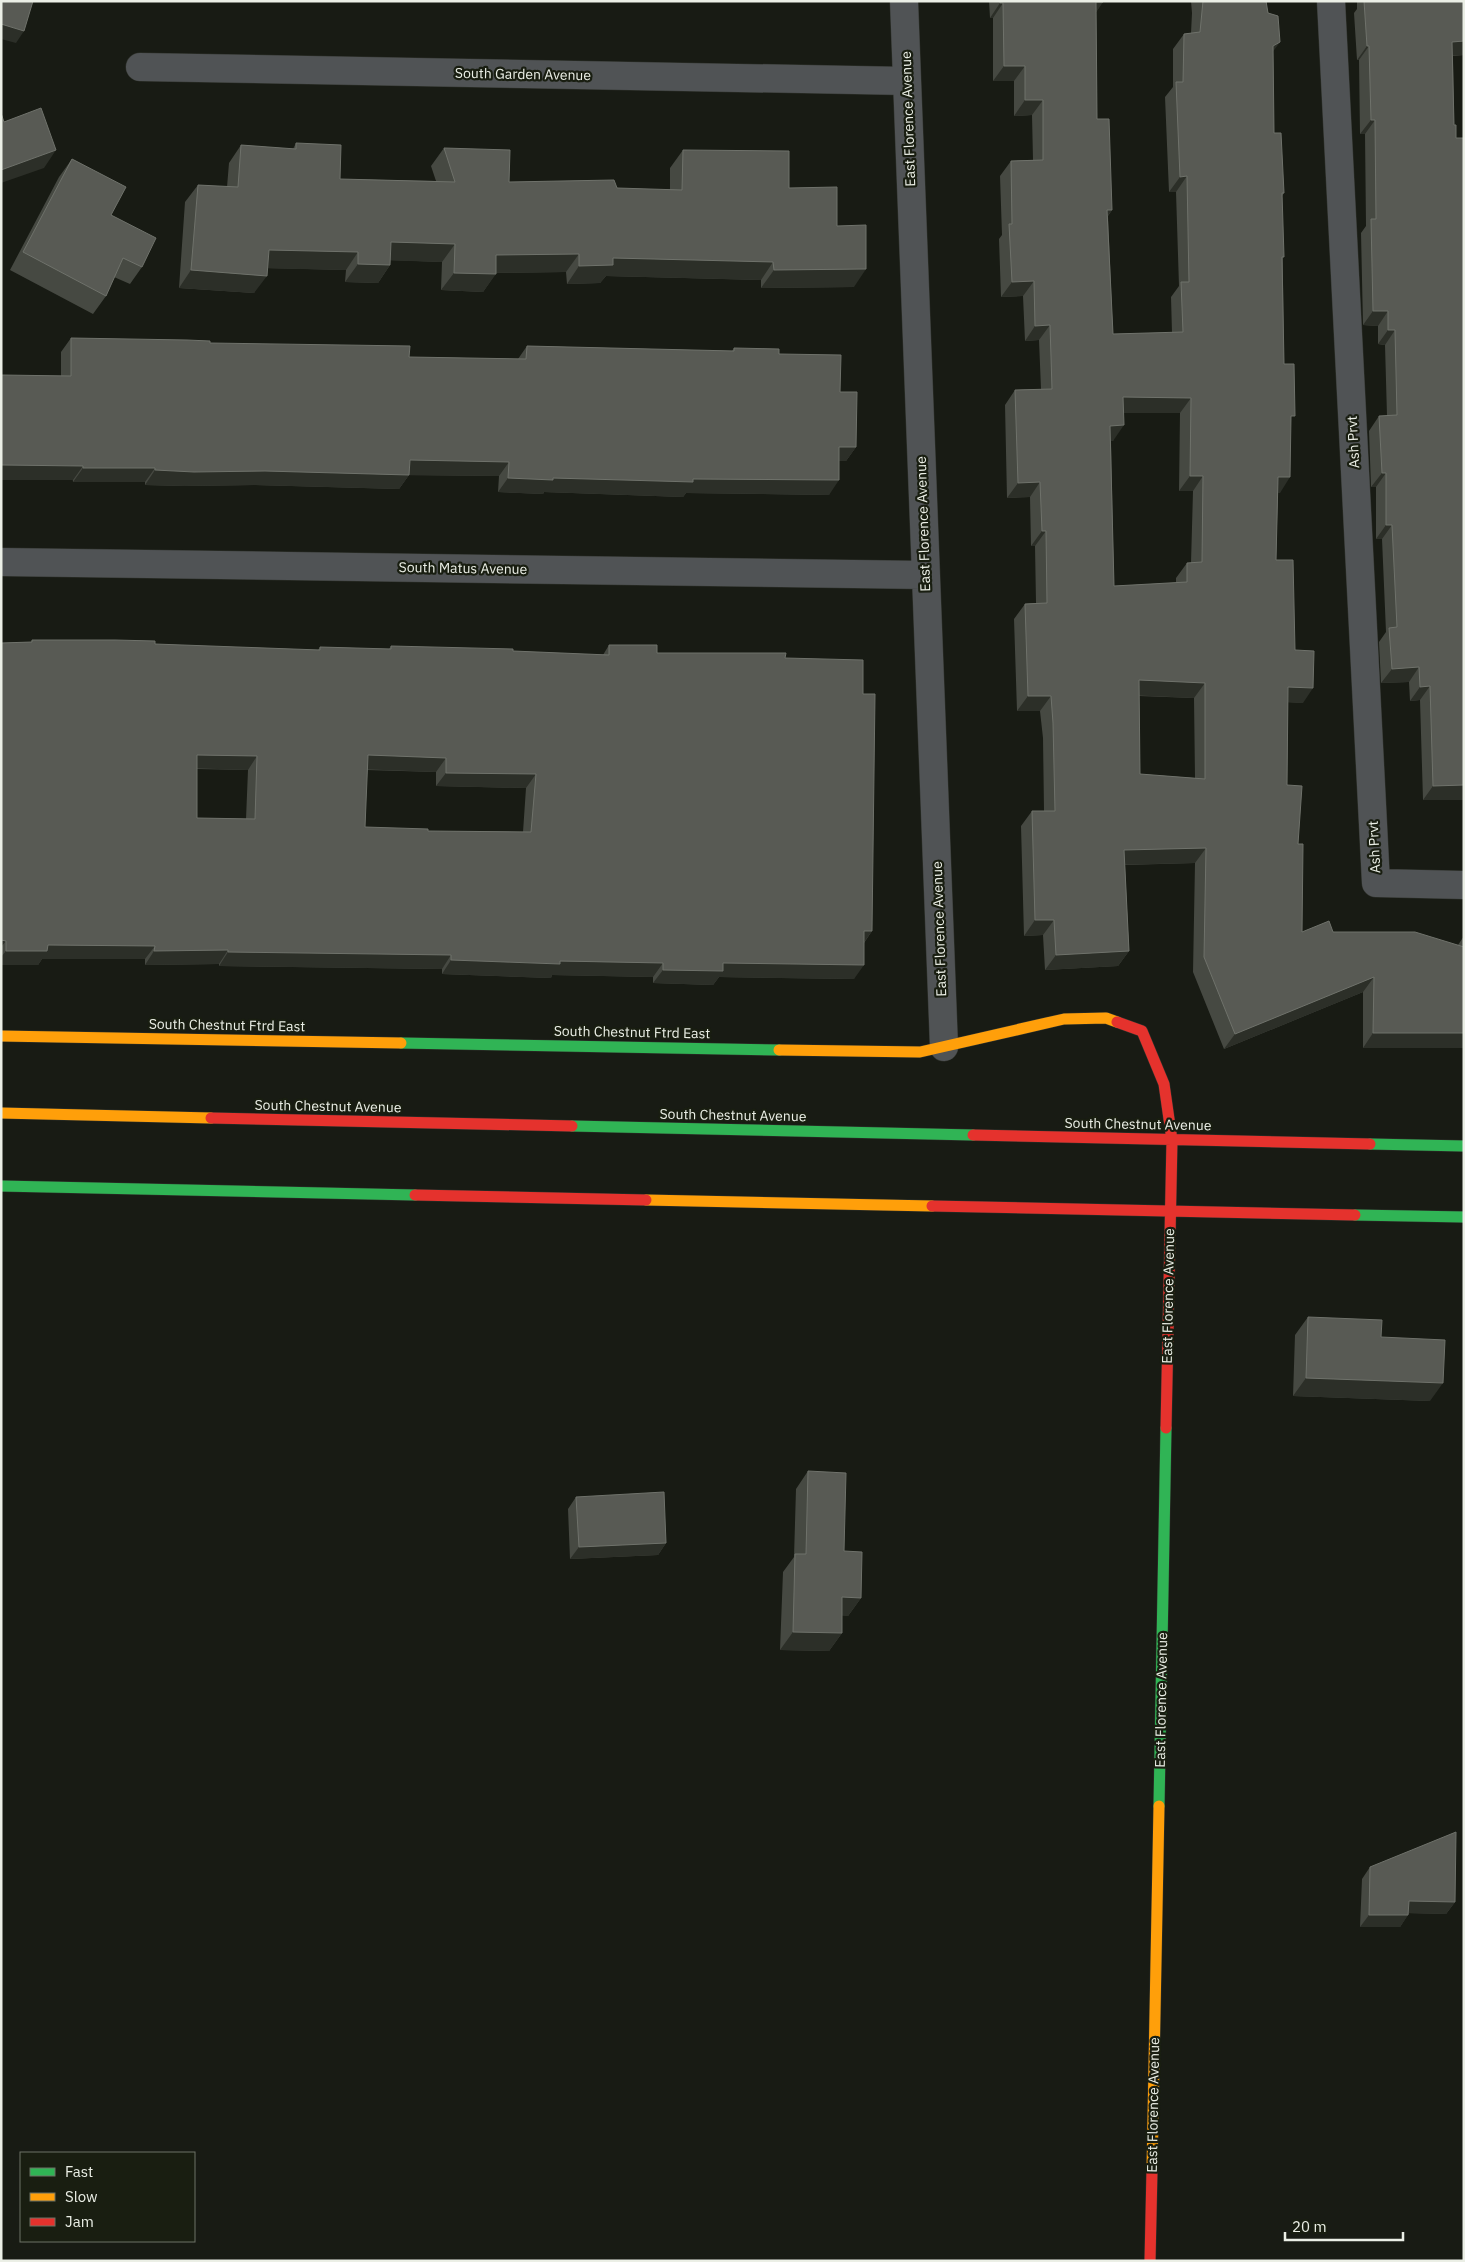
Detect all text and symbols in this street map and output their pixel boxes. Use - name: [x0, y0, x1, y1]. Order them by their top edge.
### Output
- street label: East Florence Avenue: [897, 51, 919, 187]
- street label: South Garden Avenue: [455, 64, 592, 84]
- street label: Ash Prvt: [1343, 415, 1363, 469]
- street label: East Florence Avenue: [912, 456, 934, 592]
- street label: South Matus Avenue: [399, 558, 528, 578]
- street label: Ash Prvt: [1364, 820, 1384, 874]
- street label: East Florence Avenue: [928, 861, 950, 997]
- street label: South Chestnut Ftrd East: [149, 1015, 306, 1035]
- street label: South Chestnut Ftrd East: [554, 1022, 711, 1042]
- street label: South Chestnut Avenue: [254, 1096, 402, 1116]
- street label: South Chestnut Avenue: [659, 1105, 807, 1125]
- street label: South Chestnut Avenue: [1064, 1114, 1212, 1134]
- street label: East Florence Avenue: [1158, 1228, 1178, 1364]
- street label: East Florence Avenue: [1151, 1632, 1171, 1768]
- street label: East Florence Avenue: [1143, 2037, 1163, 2173]
- legend: [20, 2152, 195, 2242]
- text: Fast: [65, 2162, 93, 2181]
- text: Slow: [65, 2187, 98, 2206]
- scale bar: [1285, 2210, 1402, 2242]
- text: Jam: [65, 2212, 94, 2231]
- text: 20 m: [1292, 2217, 1327, 2236]

